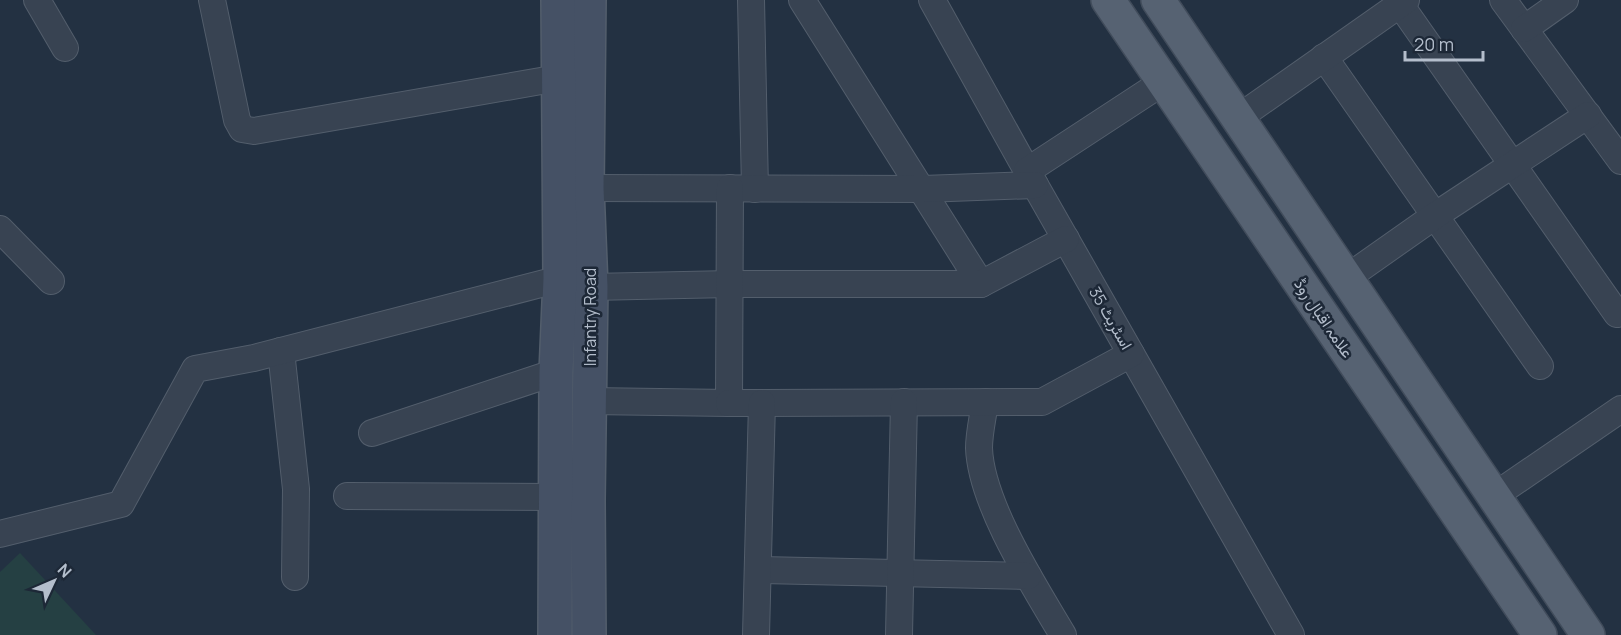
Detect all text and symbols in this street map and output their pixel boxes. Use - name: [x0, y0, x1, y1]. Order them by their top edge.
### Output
- scale bar: [1405, 24, 1483, 62]
- text: 20 m: [1414, 32, 1454, 56]
- street label: Infantry Road: [579, 268, 601, 366]
- street label: علامہ اقبال روڈ: [1289, 274, 1359, 362]
- street label: اسٹریٹ 35: [1084, 283, 1138, 353]
- north arrow: [24, 551, 84, 611]
- text: N: [53, 559, 77, 582]

